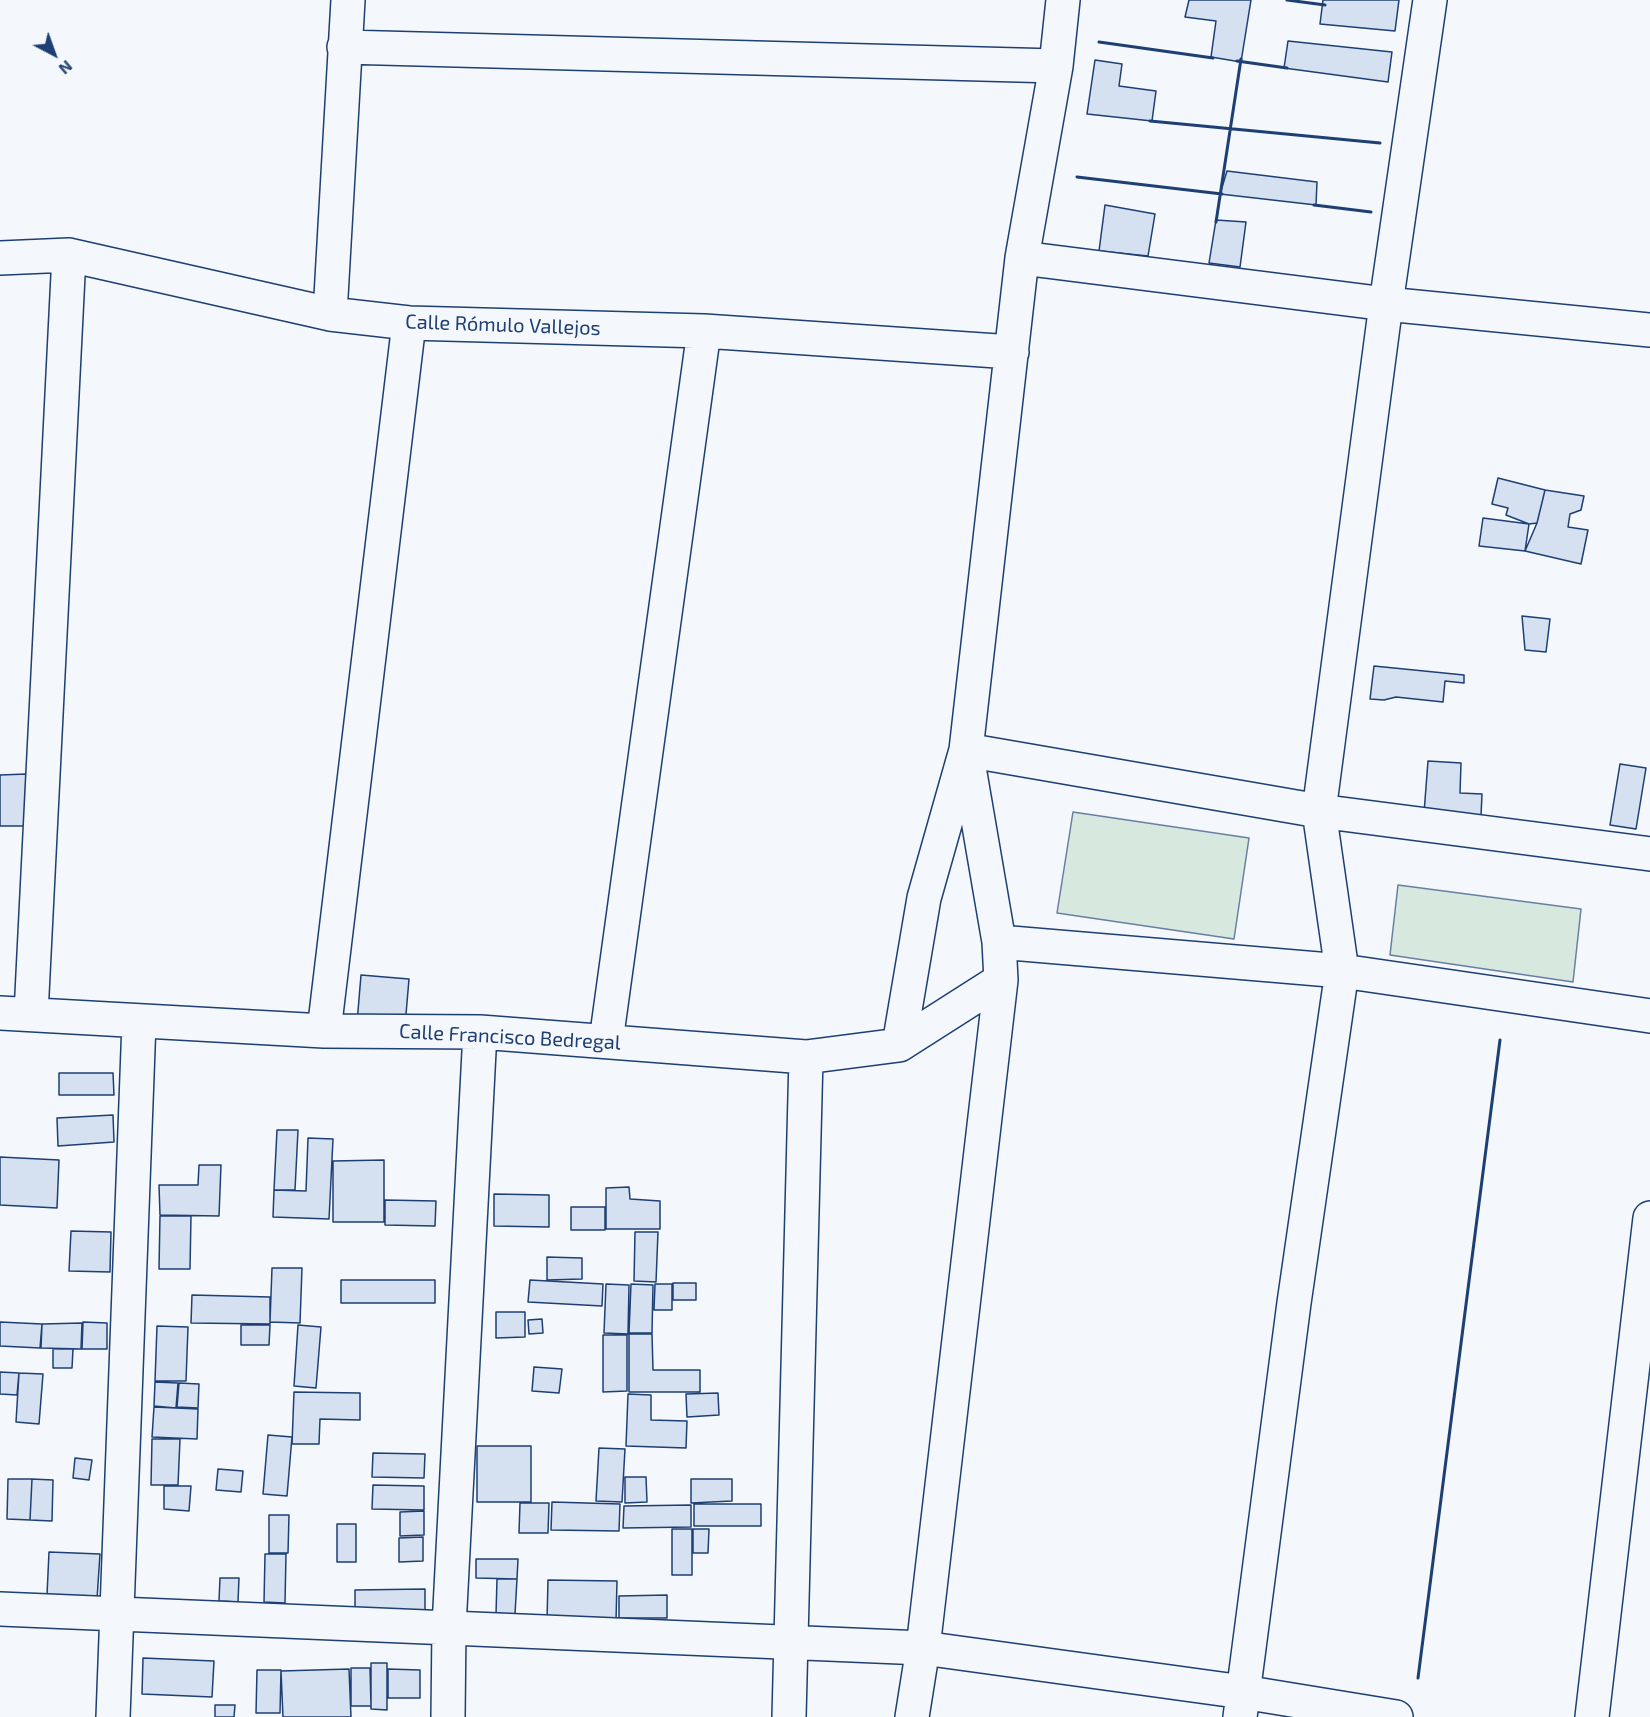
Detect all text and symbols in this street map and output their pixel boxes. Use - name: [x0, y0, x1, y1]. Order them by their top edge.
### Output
- north arrow: [24, 24, 84, 84]
- text: N: [56, 57, 77, 79]
- street label: Calle Rómulo Vallejos: [405, 310, 601, 340]
- street label: Calle Francisco Bedregal: [399, 1019, 621, 1055]

